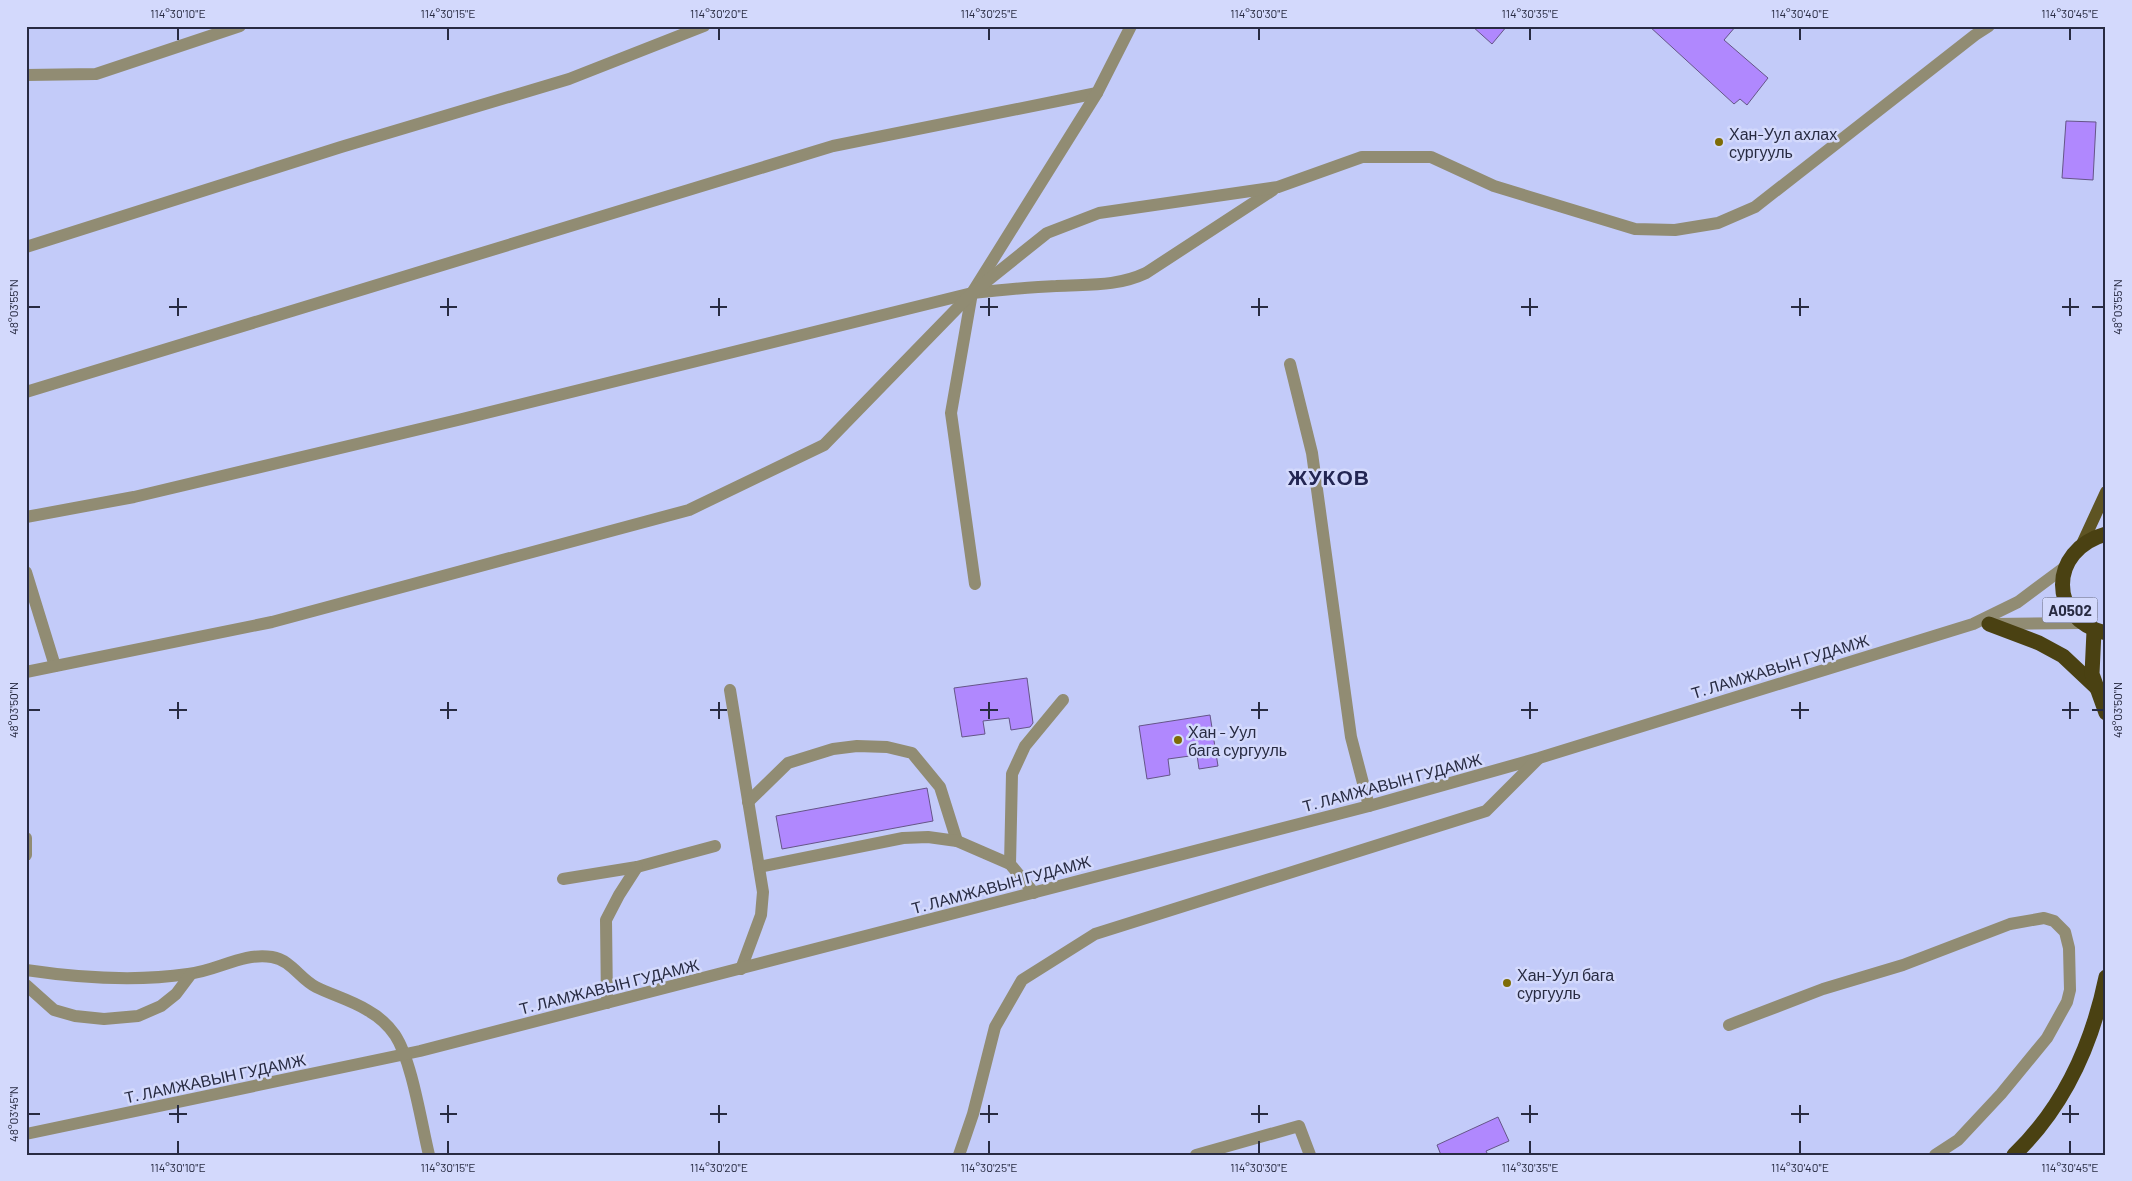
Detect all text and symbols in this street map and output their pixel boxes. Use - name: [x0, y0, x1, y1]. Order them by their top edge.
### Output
- text: 114°30'10"E: [150, 6, 206, 20]
- text: 114°30'15"E: [421, 6, 475, 20]
- text: 114°30'20"E: [690, 6, 748, 20]
- text: 114°30'25"E: [960, 6, 1018, 20]
- text: 114°30'30"E: [1230, 6, 1288, 20]
- text: 114°30'35"E: [1502, 6, 1558, 20]
- text: 114°30'40"E: [1771, 6, 1829, 20]
- text: 114°30'45"E: [2041, 6, 2099, 20]
- place label: Хан-Уул ахлах сургууль: [1729, 124, 1837, 161]
- marker: Хан-Уул ахлах сургууль: [1713, 136, 1725, 148]
- text: 48°03'55"N: [6, 279, 20, 335]
- text: 48°03'55"N: [2110, 279, 2124, 335]
- district label: ЖУКОВ: [1287, 464, 1370, 489]
- road number: A0502: [2042, 598, 2098, 622]
- street label: Т. ЛАМЖАВЫН ГУДАМЖ: [1689, 630, 1871, 702]
- text: 48°03'50"N: [6, 682, 20, 738]
- text: 48°03'50"N: [2110, 682, 2124, 738]
- place label: Хан - Уул бага сургууль: [1188, 722, 1287, 759]
- marker: Хан - Уул бага сургууль: [1172, 734, 1184, 746]
- street label: Т. ЛАМЖАВЫН ГУДАМЖ: [1300, 749, 1484, 815]
- street label: Т. ЛАМЖАВЫН ГУДАМЖ: [909, 851, 1093, 917]
- street label: Т. ЛАМЖАВЫН ГУДАМЖ: [517, 954, 701, 1018]
- place label: Хан-Уул бага сургууль: [1517, 965, 1614, 1002]
- marker: Хан-Уул бага сургууль: [1501, 977, 1513, 989]
- street label: Т. ЛАМЖАВЫН ГУДАМЖ: [123, 1049, 308, 1106]
- text: 48°03'45"N: [6, 1086, 20, 1142]
- text: 114°30'10"E: [150, 1160, 206, 1174]
- text: 114°30'15"E: [421, 1160, 475, 1174]
- text: 114°30'20"E: [690, 1160, 748, 1174]
- text: 114°30'25"E: [960, 1160, 1018, 1174]
- text: 114°30'30"E: [1230, 1160, 1288, 1174]
- text: 114°30'35"E: [1502, 1160, 1558, 1174]
- text: 114°30'40"E: [1771, 1160, 1829, 1174]
- text: 114°30'45"E: [2041, 1160, 2099, 1174]

